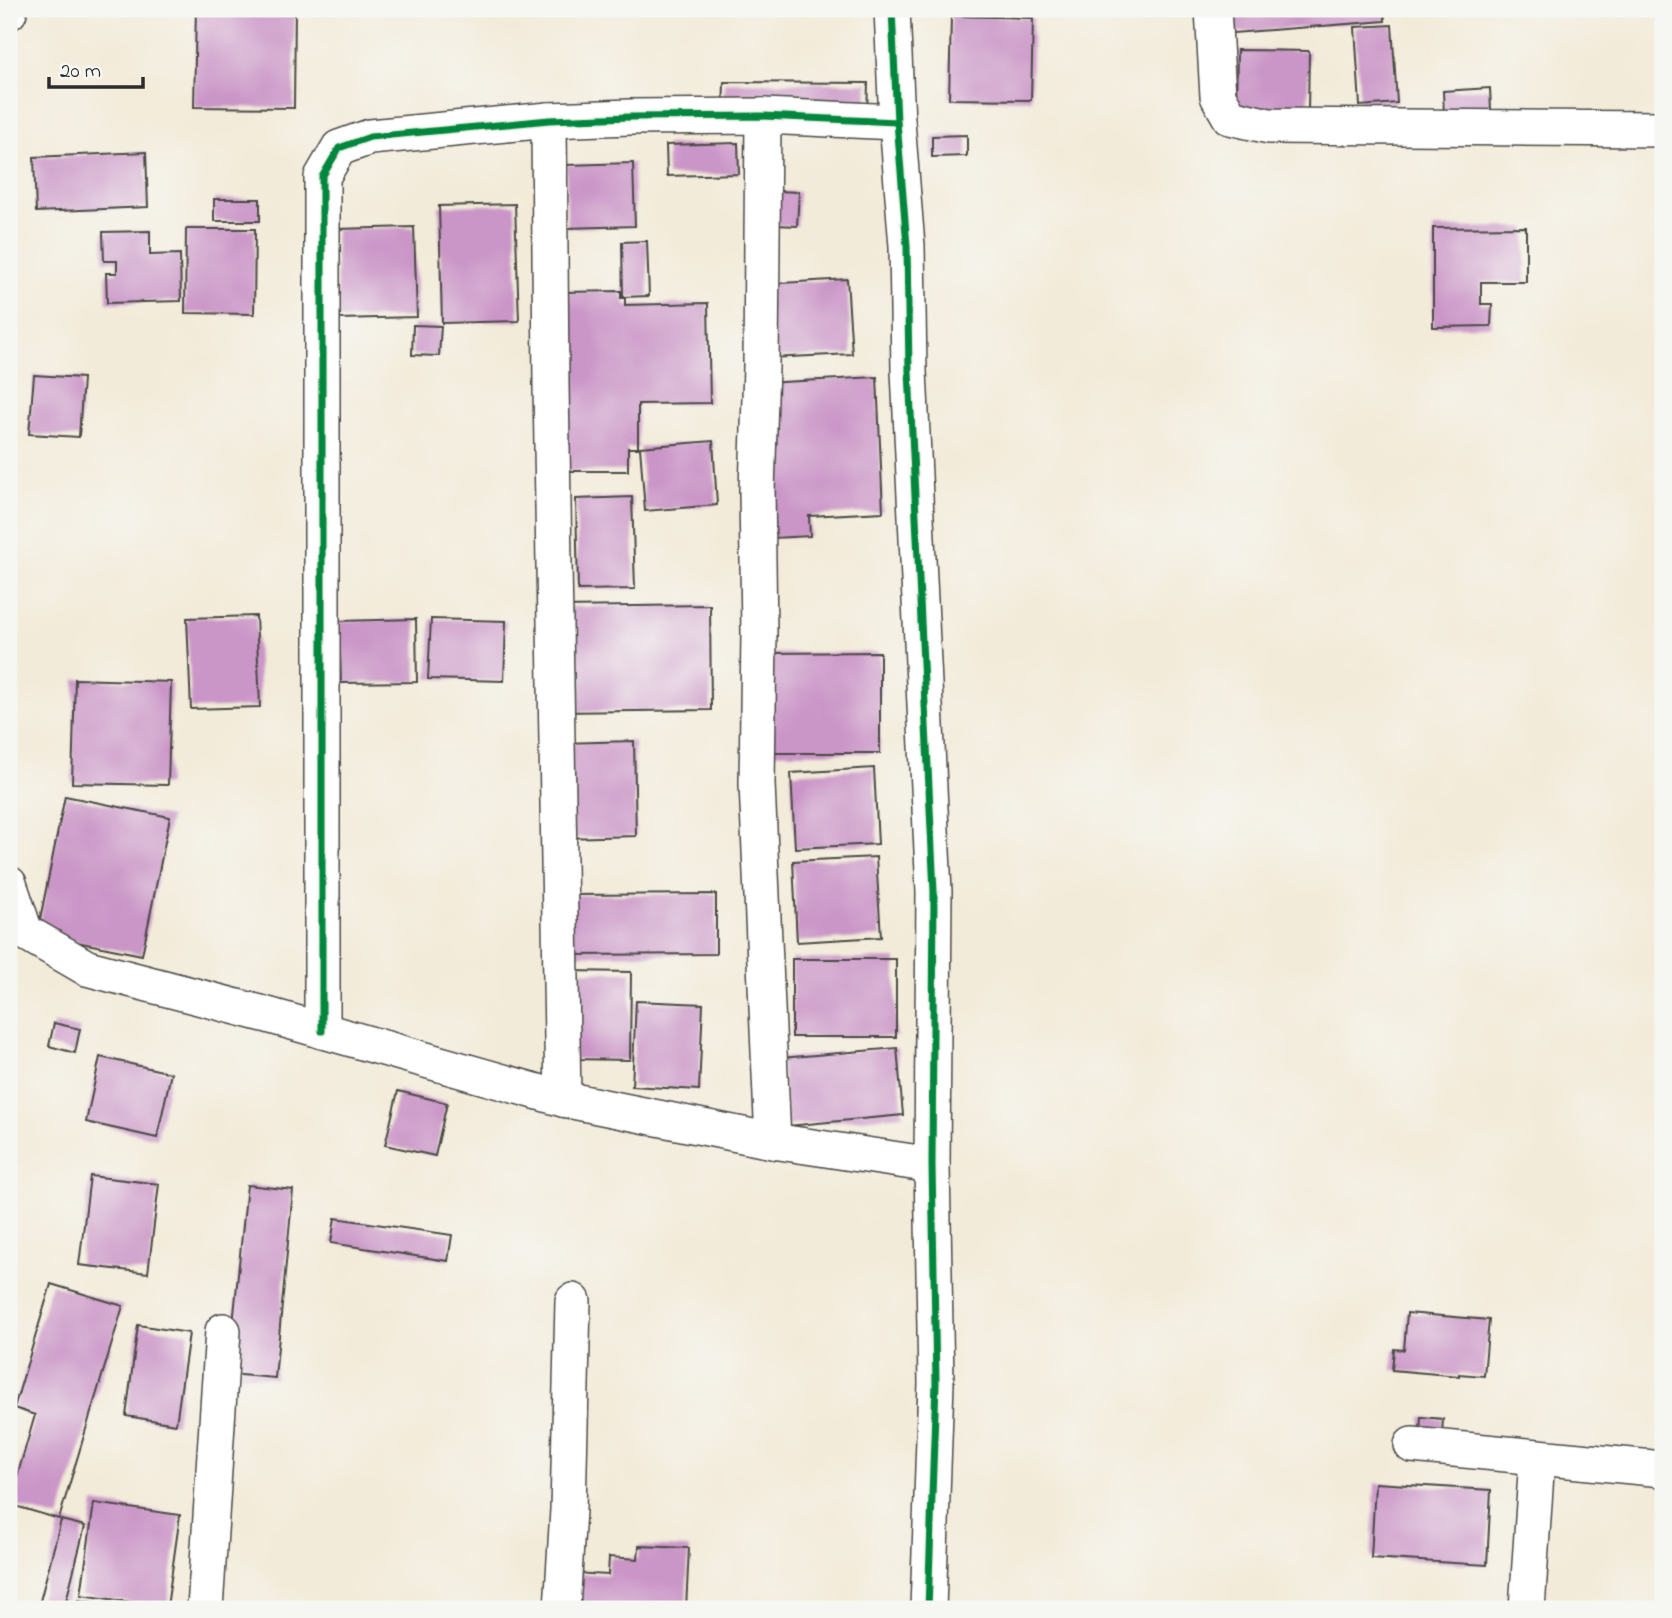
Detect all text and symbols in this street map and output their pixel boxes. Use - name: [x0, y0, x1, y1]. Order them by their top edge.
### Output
- scale bar: [49, 46, 144, 90]
- text: 20 m: [60, 57, 101, 87]

